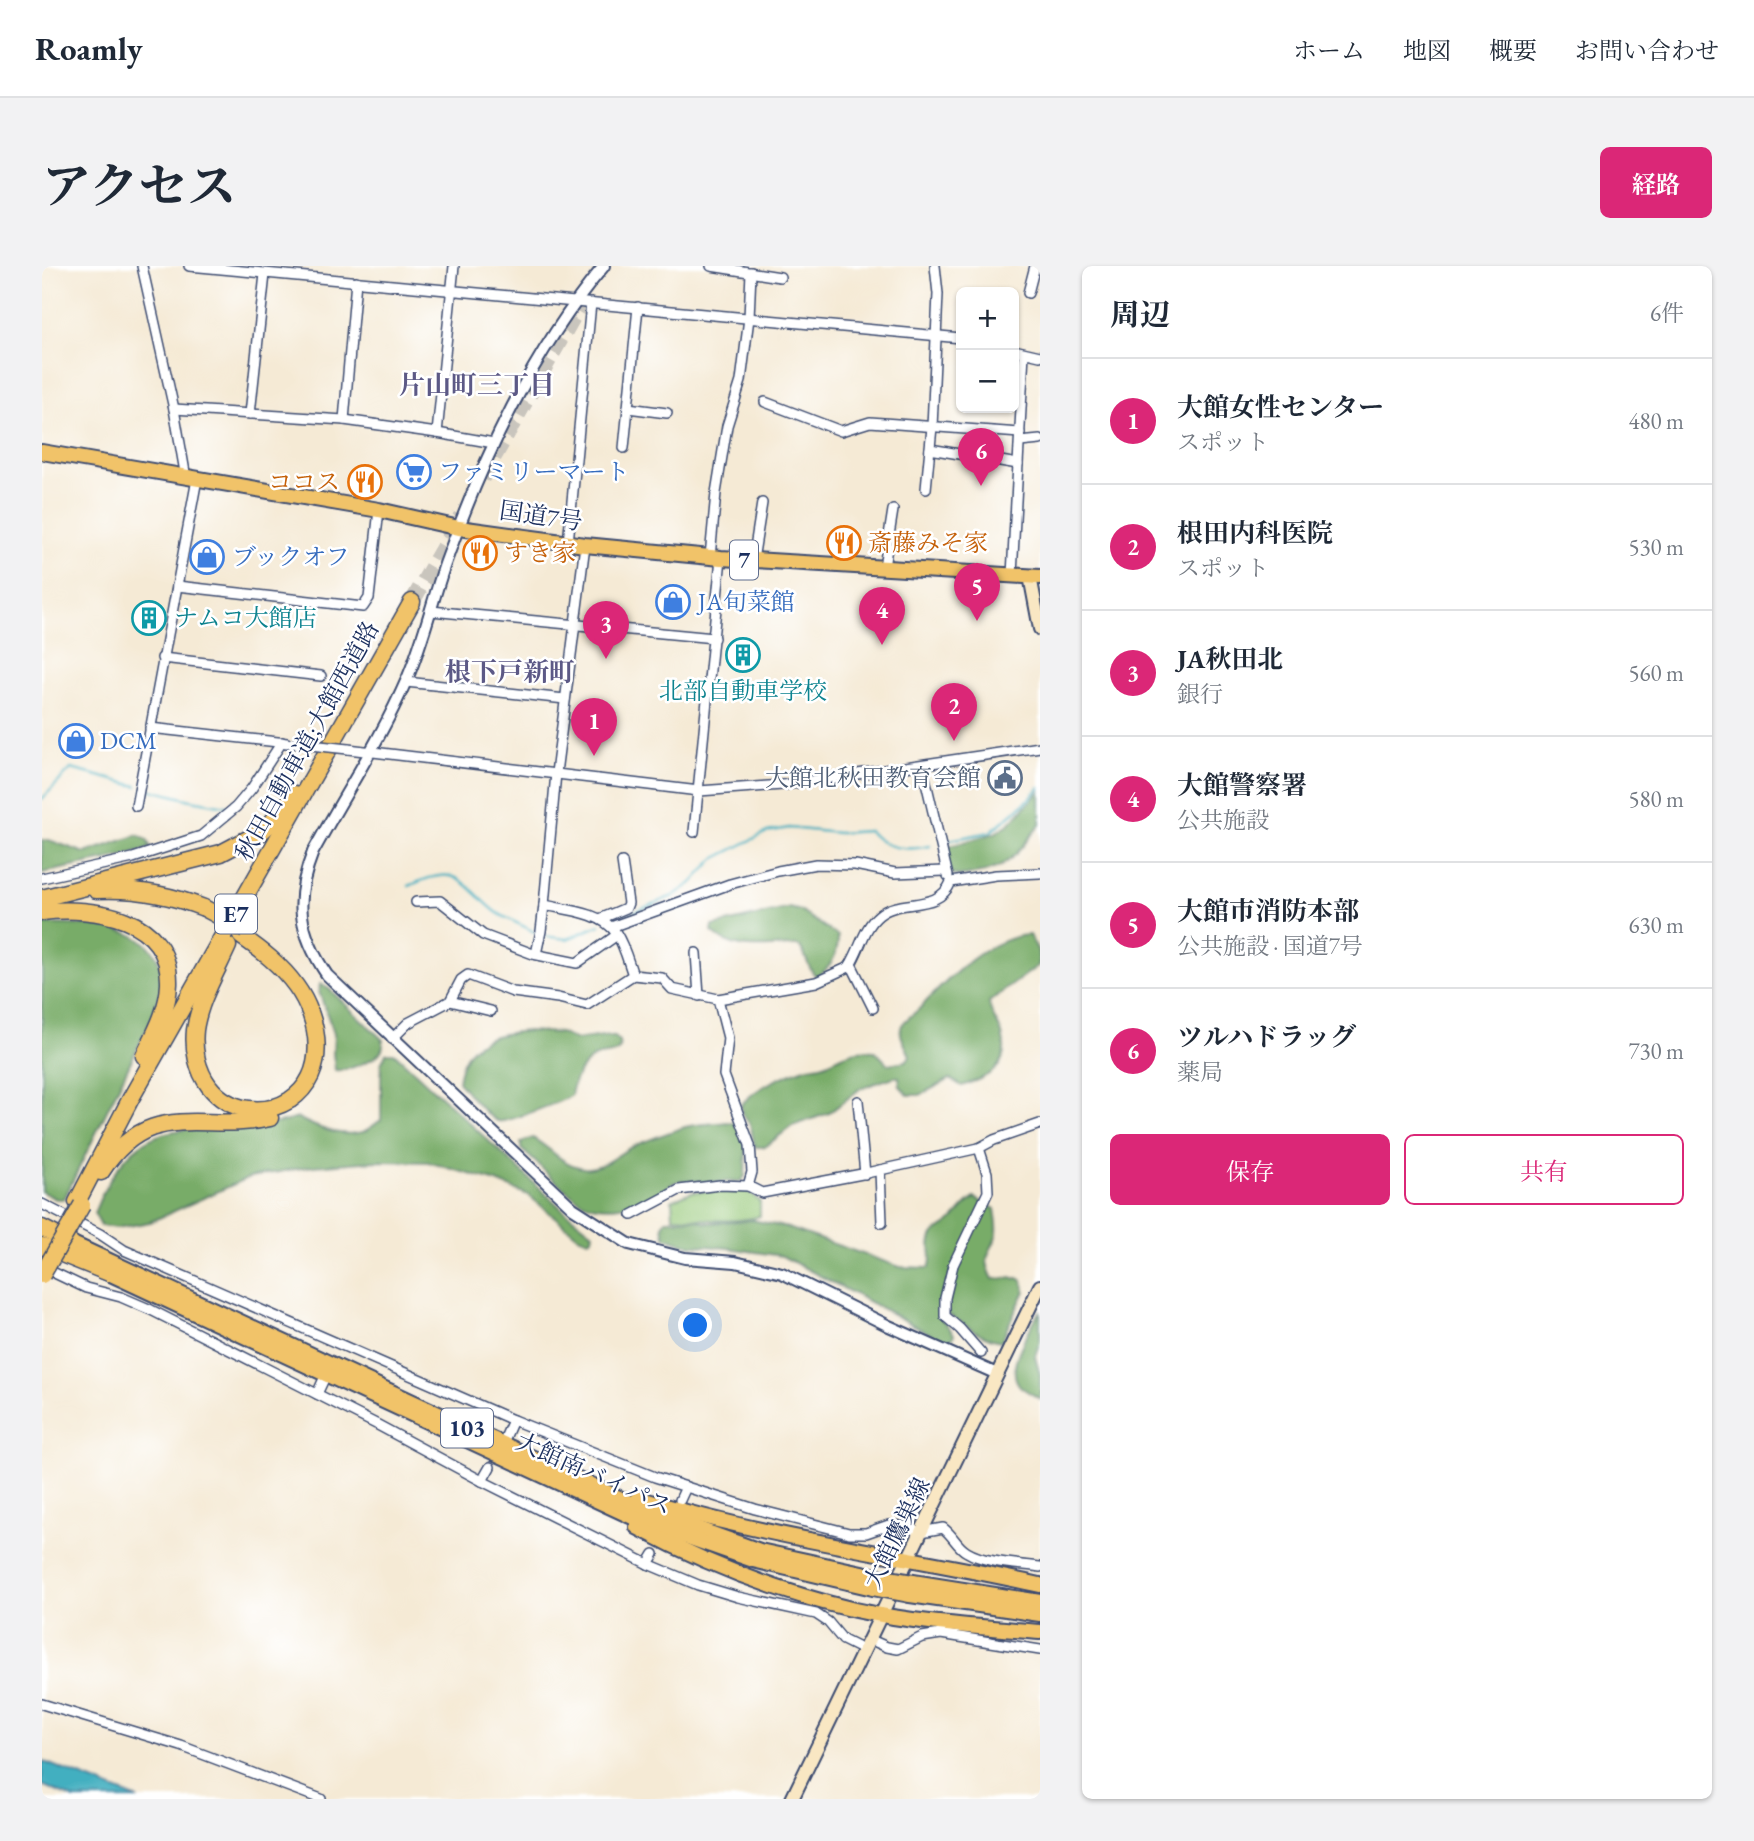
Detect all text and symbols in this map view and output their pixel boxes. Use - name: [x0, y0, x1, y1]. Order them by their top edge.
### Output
- text: Roamly: [35, 27, 143, 70]
- text: ホーム: [1293, 35, 1365, 66]
- text: 地図: [1403, 35, 1451, 66]
- text: 概要: [1489, 35, 1537, 66]
- text: お問い合わせ: [1575, 35, 1719, 66]
- button: 経路: [1600, 147, 1712, 218]
- text: アクセス: [42, 154, 237, 218]
- map controls: [956, 287, 1019, 413]
- button: +: [956, 287, 1019, 350]
- text: 周辺: [1110, 295, 1170, 334]
- text: 6件: [1650, 298, 1684, 328]
- button: −: [956, 350, 1019, 413]
- district label: 片山町三丁目: [399, 368, 555, 402]
- text: 大館女性センター: [1177, 390, 1384, 424]
- text: 1: [1127, 406, 1139, 436]
- text: 480 m: [1628, 406, 1684, 436]
- text: スポット: [1177, 427, 1269, 457]
- pin: 6: [958, 428, 1004, 486]
- supermarket icon: ファミリーマート: [395, 453, 433, 491]
- place label: ファミリーマート: [438, 456, 630, 487]
- restaurant icon: ココス: [346, 463, 384, 501]
- place label: ココス: [268, 466, 340, 497]
- street label: 国道7号: [498, 494, 585, 537]
- text: 根田内科医院: [1177, 516, 1333, 550]
- restaurant icon: 斎藤みそ家: [825, 524, 863, 562]
- place label: 斎藤みそ家: [868, 527, 988, 558]
- text: 2: [1127, 532, 1139, 562]
- text: 530 m: [1628, 532, 1684, 562]
- restaurant icon: すき家: [461, 534, 499, 572]
- place label: すき家: [504, 537, 576, 568]
- shop icon: ブックオフ: [188, 538, 226, 576]
- road number: 7: [730, 540, 758, 580]
- place label: ブックオフ: [232, 541, 350, 572]
- text: スポット: [1177, 553, 1269, 583]
- pin: 5: [954, 563, 1000, 621]
- shop icon: JA旬菜館: [654, 583, 692, 621]
- place label: JA旬菜館: [696, 586, 795, 617]
- pin: 4: [859, 587, 905, 645]
- building icon: ナムコ大館店: [130, 599, 168, 637]
- pin: 3: [583, 601, 629, 659]
- place label: ナムコ大館店: [174, 602, 317, 633]
- street label: 秋田自動車道;大館西道路: [228, 615, 385, 866]
- building icon: 北部自動車学校: [724, 636, 762, 674]
- text: JA秋田北: [1177, 642, 1283, 676]
- district label: 根下戸新町: [445, 655, 575, 689]
- text: 3: [1127, 658, 1139, 688]
- text: 560 m: [1628, 658, 1684, 688]
- place label: 北部自動車学校: [659, 675, 827, 706]
- text: 銀行: [1177, 679, 1223, 709]
- pin: 2: [931, 683, 977, 741]
- pin: 1: [571, 698, 617, 756]
- shop icon: DCM: [57, 722, 95, 760]
- place label: DCM: [100, 725, 157, 756]
- public building icon: 大館北秋田教育会館: [986, 759, 1024, 797]
- place label: 大館北秋田教育会館: [765, 762, 981, 793]
- text: 大館警察署: [1177, 768, 1307, 802]
- text: 4: [1127, 784, 1139, 814]
- text: 580 m: [1628, 784, 1684, 814]
- text: 公共施設: [1177, 805, 1269, 835]
- road number: E7: [215, 894, 257, 934]
- text: 大館市消防本部: [1177, 894, 1359, 928]
- text: 5: [1127, 910, 1139, 940]
- text: 630 m: [1628, 910, 1684, 940]
- text: 公共施設 · 国道7号: [1177, 931, 1363, 961]
- text: ツルハドラッグ: [1177, 1020, 1356, 1054]
- text: 6: [1127, 1036, 1139, 1066]
- text: 730 m: [1628, 1036, 1684, 1066]
- text: 薬局: [1177, 1057, 1223, 1087]
- button: 保存: [1110, 1134, 1390, 1205]
- button: 共有: [1404, 1134, 1684, 1205]
- your location: [678, 1308, 712, 1342]
- road number: 103: [441, 1408, 493, 1448]
- street label: 大館南バイパス: [511, 1425, 677, 1522]
- street label: 大館鷹巣線: [856, 1472, 937, 1594]

